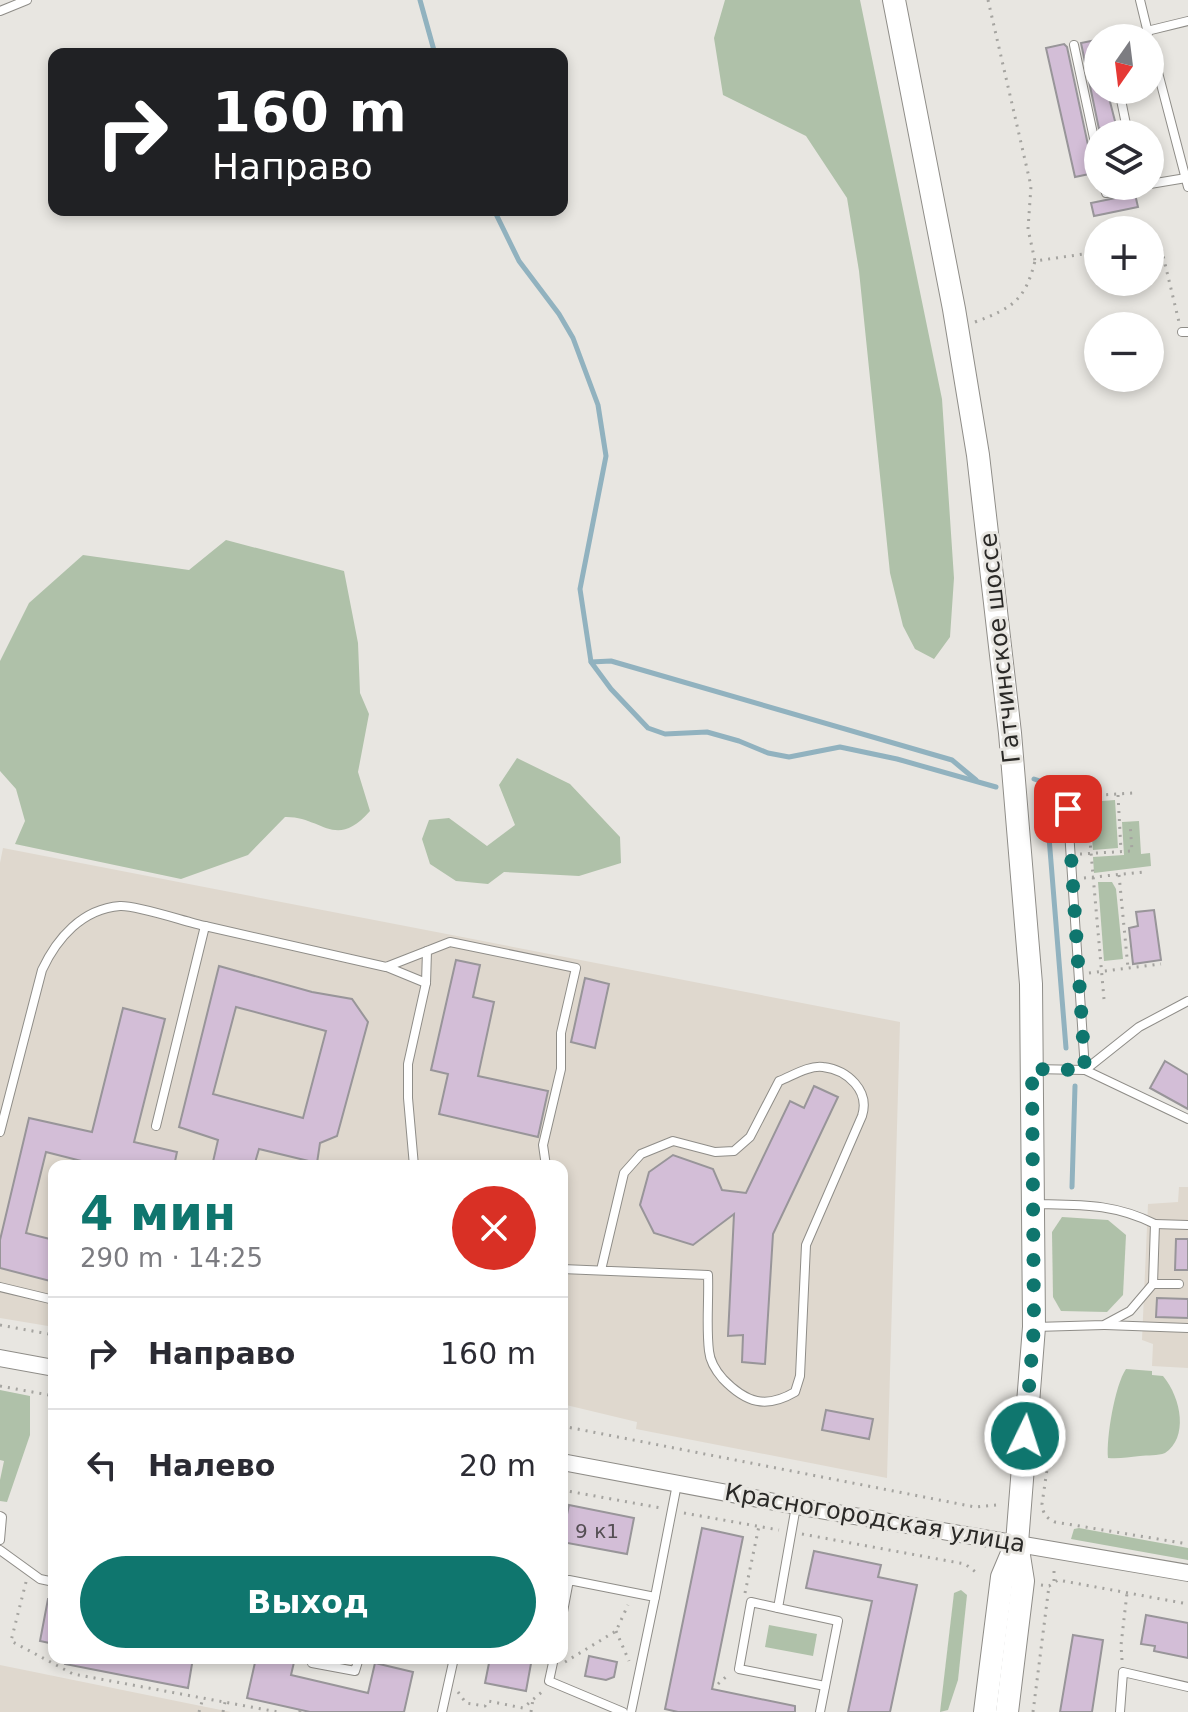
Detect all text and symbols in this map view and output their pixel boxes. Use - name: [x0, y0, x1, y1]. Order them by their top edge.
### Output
- north arrow: [1084, 24, 1164, 104]
- map controls: [1084, 24, 1164, 392]
- text: 160 m: [212, 79, 407, 144]
- icon: right: [80, 80, 184, 184]
- button: layers: [1084, 120, 1164, 200]
- text: Направо: [212, 146, 373, 187]
- button: +: [1084, 216, 1164, 296]
- button: −: [1084, 312, 1164, 392]
- street label: Гатчинское шоссе: [974, 531, 1026, 765]
- pin: [1034, 775, 1102, 843]
- icon: arrive: [1046, 787, 1090, 831]
- text: 4 мин: [80, 1185, 236, 1241]
- button: close: [452, 1186, 536, 1270]
- text: 290 m · 14:25: [80, 1243, 263, 1273]
- icon: right: [80, 1331, 124, 1375]
- text: Направо: [148, 1336, 295, 1371]
- text: 160 m: [440, 1336, 536, 1371]
- position arrow: [983, 1394, 1067, 1478]
- icon: left: [80, 1443, 124, 1487]
- text: Налево: [148, 1448, 275, 1483]
- text: 20 m: [459, 1448, 536, 1483]
- street label: Красногородская улица: [722, 1478, 1028, 1558]
- house number: 9 к1: [575, 1519, 619, 1543]
- button: Выход: [80, 1556, 536, 1648]

